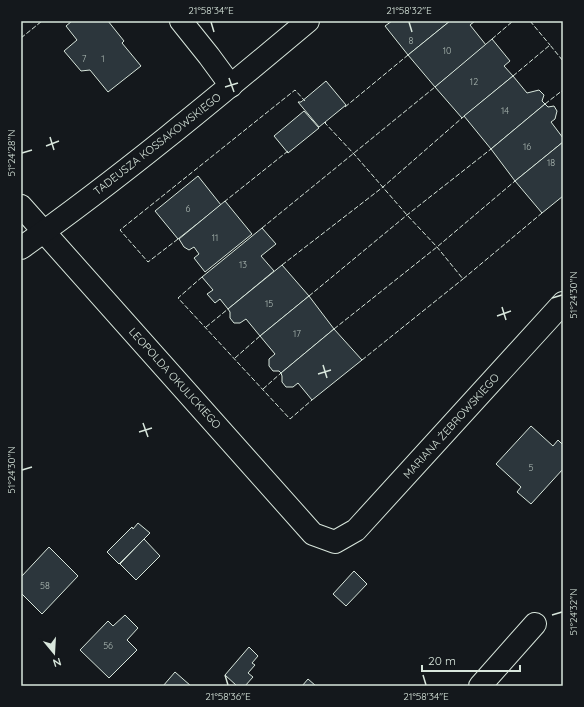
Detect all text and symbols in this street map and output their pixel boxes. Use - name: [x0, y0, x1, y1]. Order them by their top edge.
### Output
- text: 21°58'34"E: [188, 4, 234, 17]
- text: 21°58'32"E: [386, 4, 432, 17]
- house number: 8: [409, 35, 414, 46]
- house number: 10: [443, 45, 451, 56]
- house number: 7: [82, 53, 87, 64]
- house number: 1: [101, 53, 105, 64]
- house number: 12: [470, 76, 478, 87]
- street label: TADEUSZA KOSSAKOWSKIEGO: [90, 90, 224, 198]
- house number: 14: [501, 105, 509, 116]
- text: 51°24'28"N: [5, 129, 18, 177]
- house number: 16: [523, 141, 531, 152]
- house number: 18: [547, 157, 555, 168]
- house number: 6: [186, 203, 191, 214]
- house number: 11: [212, 232, 218, 243]
- house number: 13: [239, 259, 247, 270]
- text: 51°24'30"N: [567, 271, 580, 319]
- house number: 15: [265, 298, 273, 309]
- street label: LEOPOLDA OKULICKIEGO: [126, 325, 224, 431]
- house number: 17: [293, 328, 301, 339]
- street label: MARIANA ŻEBROWSKIEGO: [400, 370, 502, 482]
- text: 51°24'30"N: [5, 446, 18, 494]
- house number: 5: [529, 462, 534, 473]
- house number: 58: [40, 580, 50, 591]
- text: 51°24'32"N: [567, 589, 580, 635]
- north arrow: [34, 633, 74, 673]
- house number: 56: [103, 640, 113, 651]
- scale bar: [422, 647, 520, 673]
- text: 20 m: [428, 653, 456, 668]
- text: N: [51, 655, 63, 670]
- text: 21°58'36"E: [205, 690, 251, 703]
- text: 21°58'34"E: [403, 690, 449, 703]

